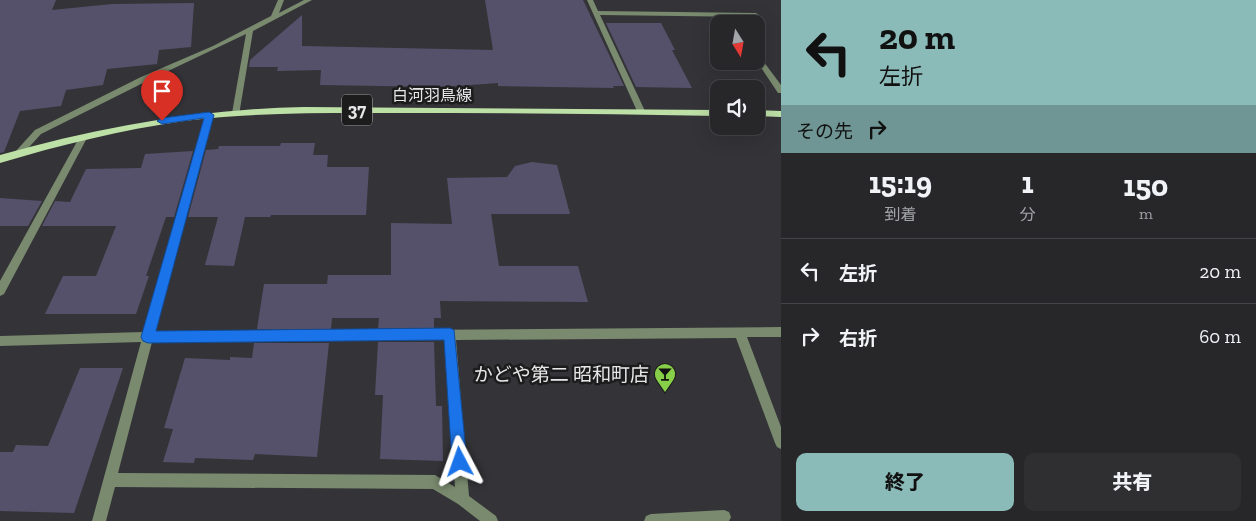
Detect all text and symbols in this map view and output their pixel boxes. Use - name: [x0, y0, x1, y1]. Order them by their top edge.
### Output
- north arrow: [710, 15, 765, 70]
- map controls: [710, 15, 765, 135]
- text: 20 m: [879, 16, 955, 58]
- icon: left: [796, 20, 861, 85]
- text: 左折: [879, 63, 923, 90]
- pin: [141, 70, 183, 121]
- icon: arrive: [148, 77, 176, 105]
- button: sound: [710, 80, 765, 135]
- street label: 白河羽鳥線: [392, 86, 472, 105]
- road number: 37: [342, 94, 372, 126]
- icon: right: [863, 115, 891, 143]
- text: その先: [796, 120, 853, 143]
- text: 15:19: [869, 165, 932, 201]
- text: 1: [1022, 165, 1034, 201]
- text: 150: [1123, 168, 1168, 204]
- text: m: [1139, 204, 1153, 223]
- text: 到着: [884, 205, 916, 224]
- text: 分: [1020, 205, 1036, 224]
- icon: left: [796, 257, 824, 285]
- text: 20 m: [1200, 260, 1241, 283]
- text: 左折: [839, 262, 877, 285]
- icon: right: [796, 322, 824, 350]
- text: 60 m: [1199, 325, 1241, 348]
- text: 右折: [839, 327, 877, 350]
- bar icon: かどや第二 昭和町店: [653, 362, 677, 393]
- place label: かどや第二 昭和町店: [474, 363, 649, 386]
- position arrow: [433, 435, 485, 487]
- button: 終了: [796, 453, 1014, 511]
- button: 共有: [1024, 453, 1241, 511]

